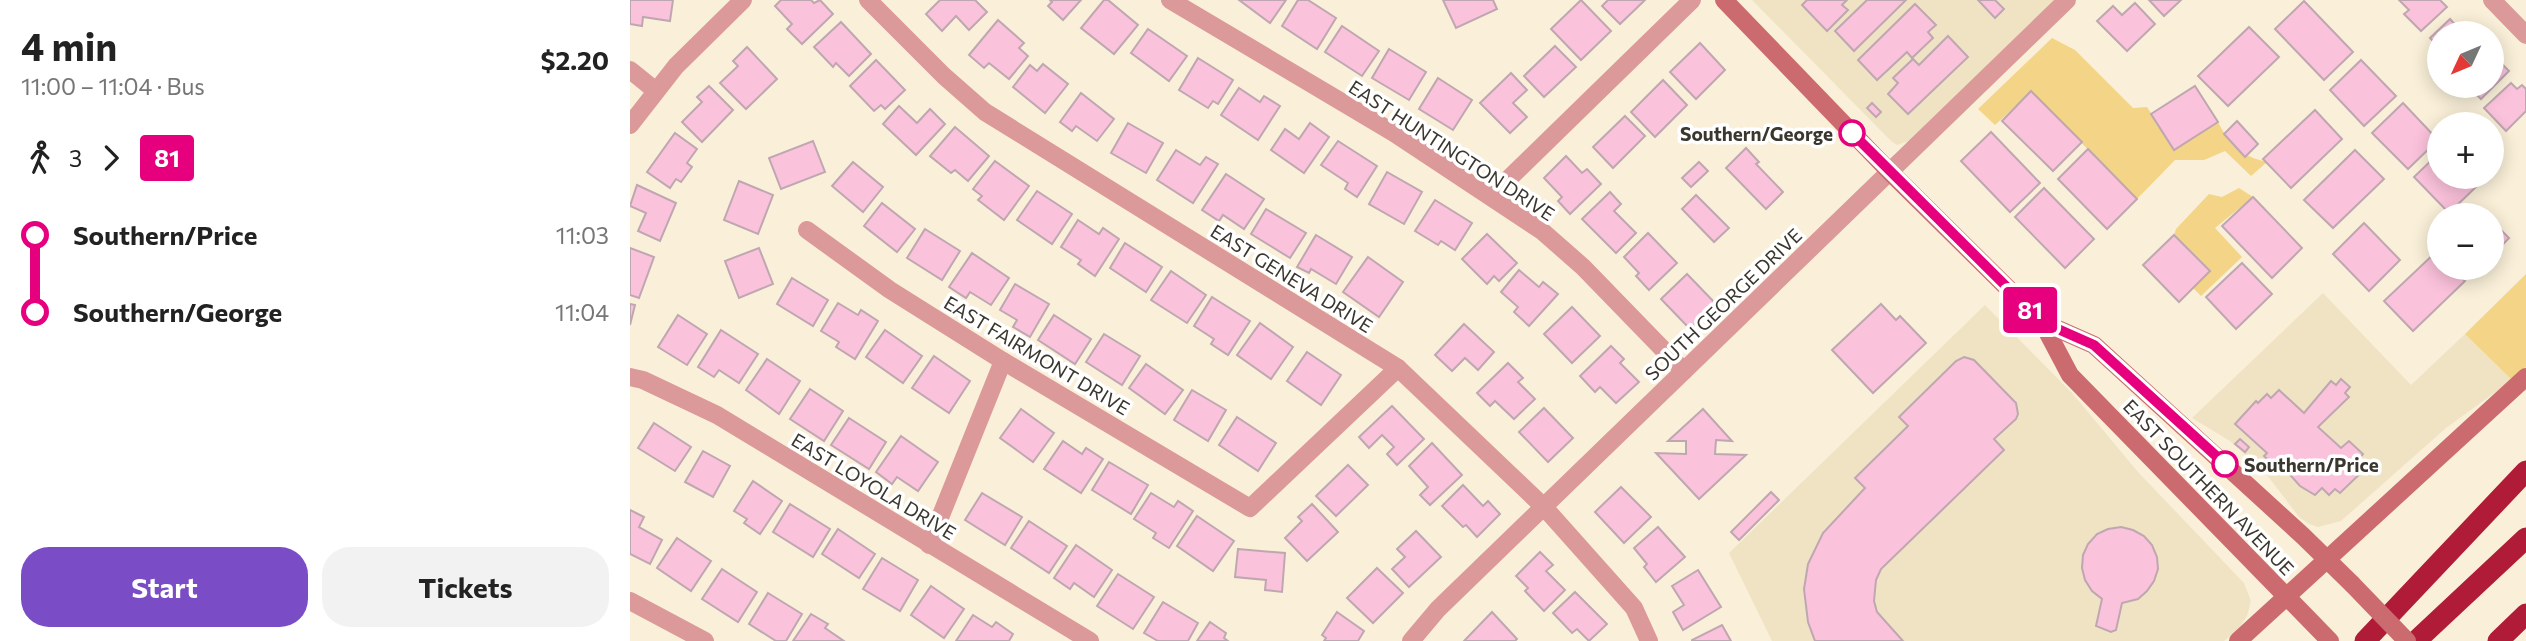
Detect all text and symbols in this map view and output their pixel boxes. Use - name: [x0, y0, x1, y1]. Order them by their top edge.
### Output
- north arrow: [2427, 21, 2504, 98]
- map controls: [2427, 21, 2504, 280]
- text: 4 min: [21, 22, 117, 69]
- text: $2.20: [540, 44, 609, 75]
- text: 11:00 – 11:04 · Bus: [21, 72, 205, 100]
- street label: EAST HUNTINGTON DRIVE: [1345, 75, 1559, 225]
- button: +: [2427, 112, 2504, 189]
- marker: Southern/George: [1839, 120, 1865, 146]
- place label: Southern/George: [1680, 122, 1833, 145]
- icon: walk: [21, 139, 59, 177]
- icon: forward: [92, 139, 130, 177]
- text: 81: [154, 143, 180, 172]
- text: 3: [69, 144, 82, 172]
- button: −: [2427, 203, 2504, 280]
- text: Southern/Price: [73, 219, 257, 250]
- street label: EAST GENEVA DRIVE: [1207, 219, 1377, 337]
- text: 11:03: [556, 221, 609, 249]
- street label: SOUTH GEORGE DRIVE: [1640, 223, 1806, 385]
- line badge: 81: [1998, 287, 2062, 333]
- street label: EAST FAIRMONT DRIVE: [940, 290, 1134, 420]
- text: 81: [2017, 295, 2043, 324]
- text: Southern/George: [73, 296, 282, 327]
- text: 11:04: [555, 298, 609, 326]
- street label: EAST SOUTHERN AVENUE: [2119, 394, 2299, 580]
- street label: EAST LOYOLA DRIVE: [788, 428, 960, 544]
- marker: Southern/Price: [2212, 451, 2238, 477]
- place label: Southern/Price: [2244, 453, 2379, 476]
- button: Start: [21, 547, 308, 627]
- button: Tickets: [322, 547, 609, 627]

